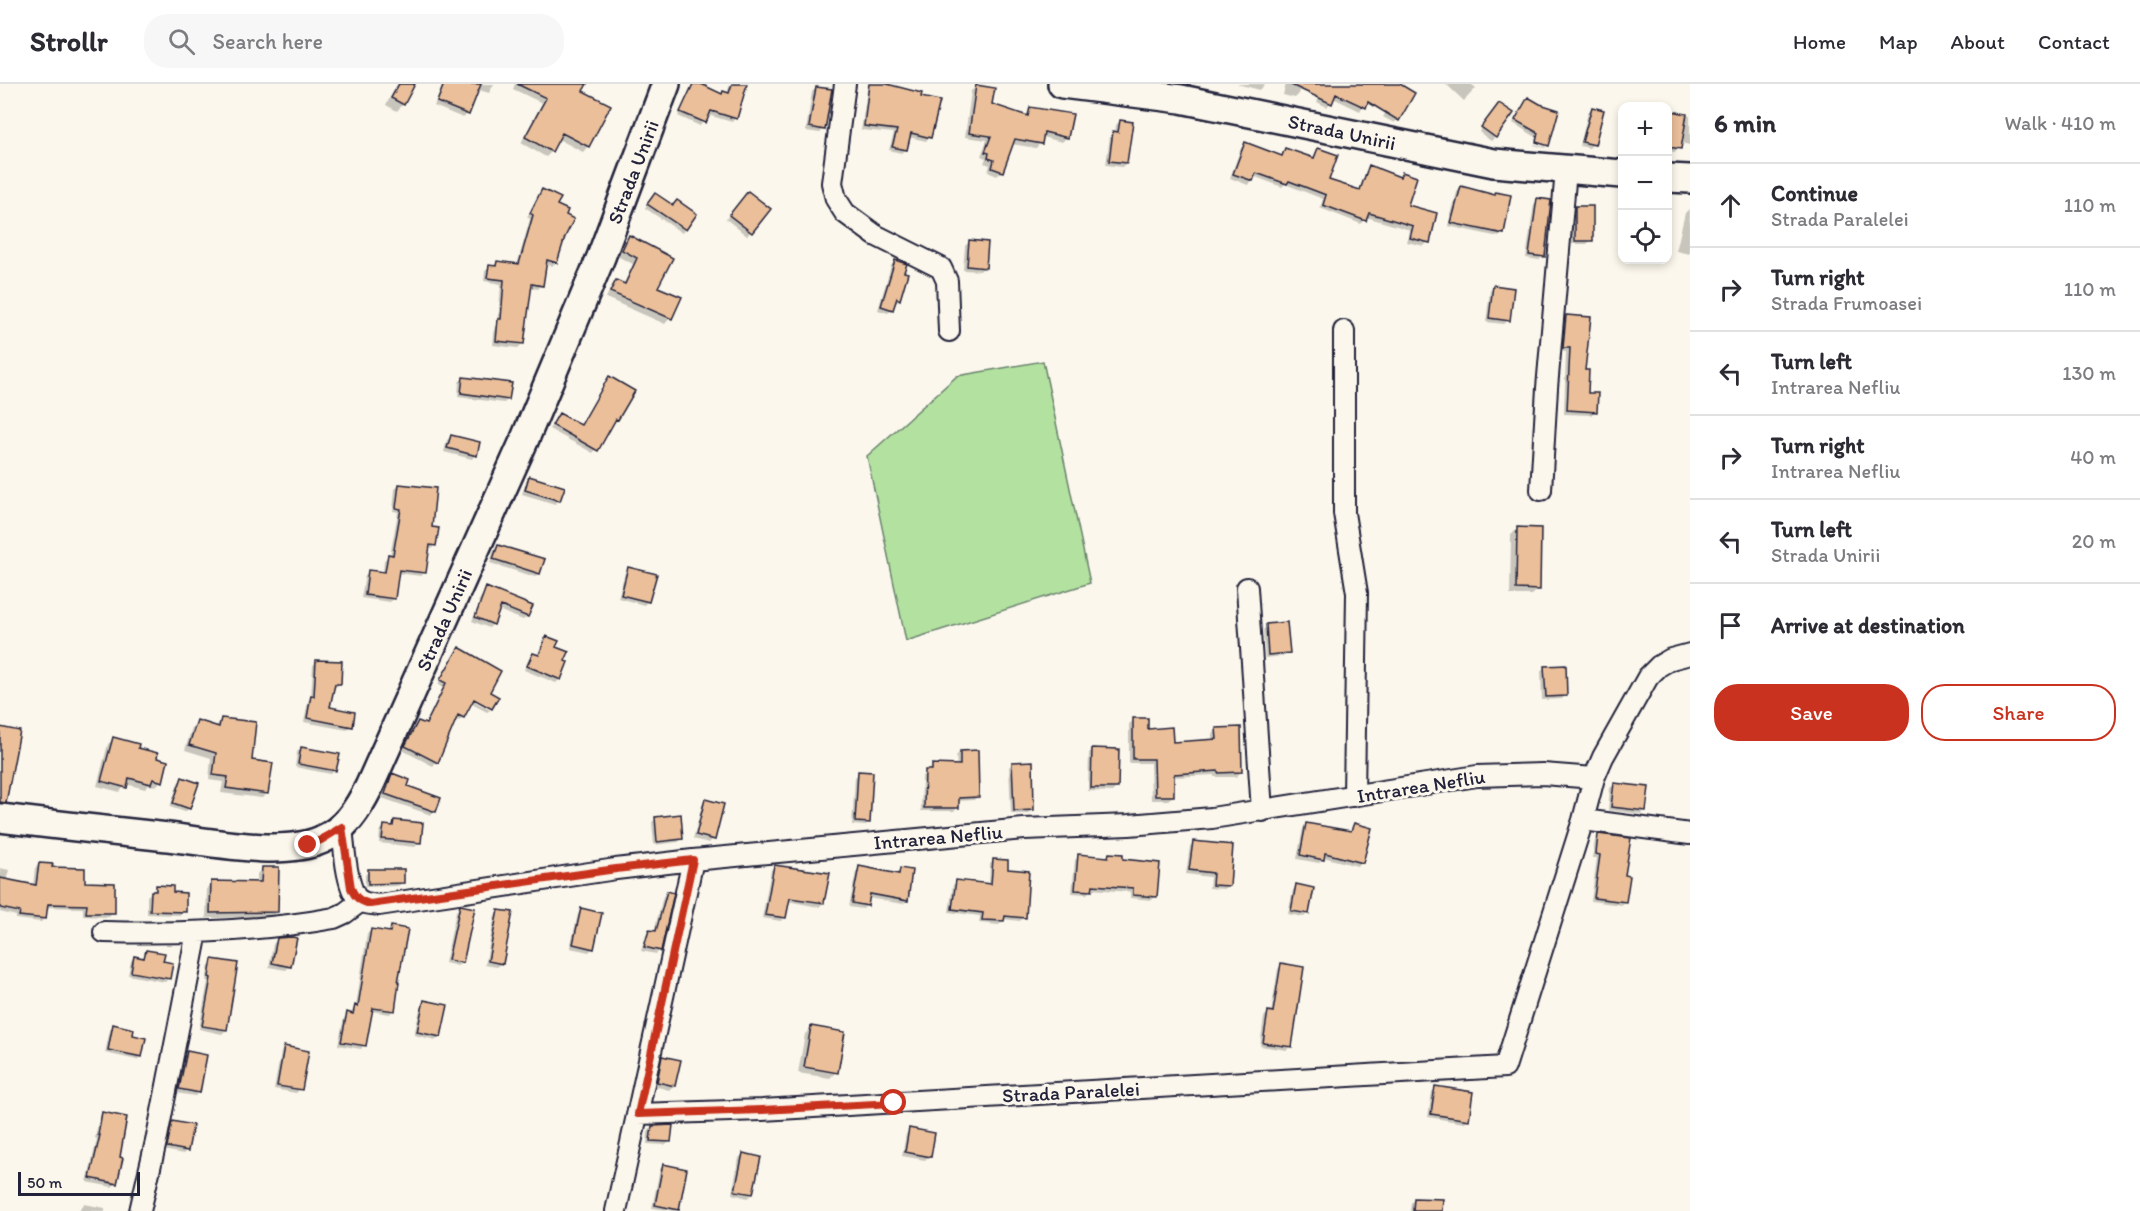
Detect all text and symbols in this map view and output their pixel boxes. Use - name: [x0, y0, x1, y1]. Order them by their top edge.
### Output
- search box: [144, 14, 564, 68]
- text: Strollr: [30, 24, 108, 58]
- icon: search: [165, 25, 198, 58]
- text: Search here: [213, 28, 323, 55]
- text: Home: [1793, 29, 1846, 54]
- text: Map: [1879, 29, 1918, 54]
- text: About: [1951, 29, 2005, 54]
- text: Contact: [2038, 29, 2110, 54]
- map controls: [1618, 102, 1672, 264]
- button: +: [1618, 102, 1672, 156]
- text: 6 min: [1714, 107, 1776, 139]
- street label: Strada Unirii: [1286, 109, 1398, 155]
- text: Walk · 410 m: [2005, 111, 2116, 135]
- street label: Strada Unirii: [602, 117, 664, 227]
- button: −: [1618, 156, 1672, 210]
- text: Continue: [1771, 180, 1858, 207]
- icon: ahead: [1714, 189, 1747, 222]
- text: 110 m: [2064, 193, 2116, 217]
- text: Strada Paralelei: [1771, 207, 1909, 231]
- button: locate: [1618, 210, 1672, 264]
- text: Turn right: [1771, 264, 1865, 291]
- icon: right: [1714, 273, 1747, 306]
- text: 110 m: [2064, 277, 2116, 301]
- text: Strada Frumoasei: [1771, 291, 1922, 315]
- text: Turn left: [1771, 348, 1852, 375]
- icon: left: [1714, 357, 1747, 390]
- text: 130 m: [2062, 361, 2116, 385]
- text: Intrarea Nefliu: [1771, 375, 1900, 399]
- text: Turn right: [1771, 432, 1865, 459]
- icon: right: [1714, 441, 1747, 474]
- text: 40 m: [2070, 445, 2116, 469]
- text: Intrarea Nefliu: [1771, 459, 1900, 483]
- text: Turn left: [1771, 516, 1852, 543]
- icon: left: [1714, 525, 1747, 558]
- text: 20 m: [2072, 529, 2116, 553]
- text: Strada Unirii: [1771, 543, 1880, 567]
- street label: Strada Unirii: [411, 565, 477, 675]
- icon: arrive: [1714, 609, 1747, 642]
- text: Arrive at destination: [1771, 612, 1965, 639]
- button: Save: [1714, 684, 1909, 741]
- button: Share: [1921, 684, 2116, 741]
- street label: Intrarea Nefliu: [1355, 764, 1487, 808]
- street label: Intrarea Nefliu: [872, 819, 1004, 855]
- route end: [294, 831, 320, 857]
- street label: Strada Paralelei: [1002, 1076, 1140, 1108]
- route start: [880, 1089, 906, 1115]
- scale bar: [18, 1169, 140, 1196]
- text: 50 m: [27, 1173, 62, 1192]

